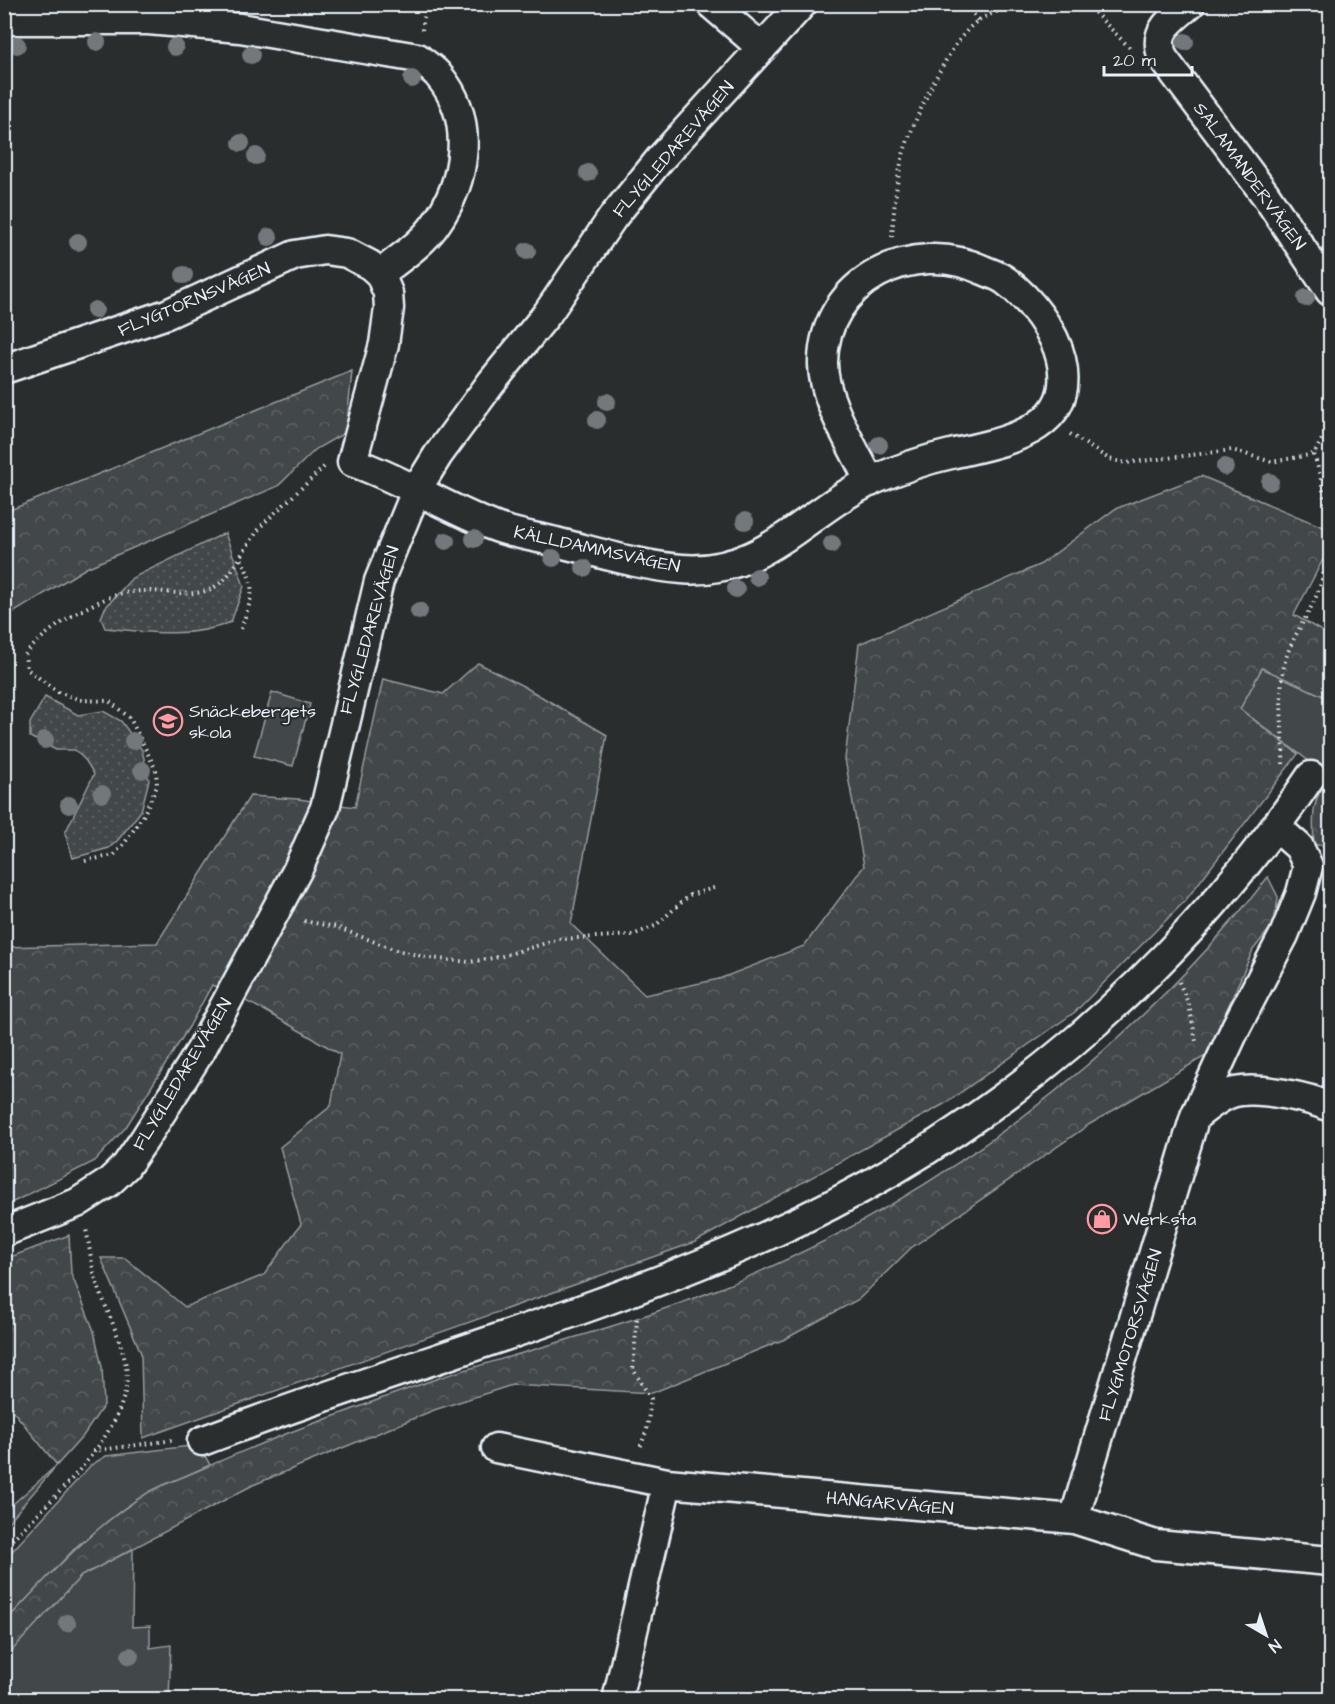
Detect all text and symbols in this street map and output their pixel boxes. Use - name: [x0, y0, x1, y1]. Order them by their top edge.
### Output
- scale bar: [1104, 39, 1192, 77]
- text: 20 m: [1113, 48, 1156, 73]
- street label: FLYGLEDAREVÄGEN: [607, 75, 740, 223]
- street label: SALAMANDERVÄGEN: [1187, 97, 1312, 255]
- street label: FLYGTORNSVÄGEN: [114, 256, 274, 343]
- street label: KÄLLDAMMSVÄGEN: [512, 520, 682, 579]
- street label: FLYGLEDAREVÄGEN: [333, 543, 405, 717]
- place label: Snäckebergets skola: [189, 699, 316, 745]
- school or university icon: Snäckebergets skola: [152, 705, 184, 737]
- street label: FLYGLEDAREVÄGEN: [127, 993, 238, 1155]
- shop icon: Werksta: [1086, 1203, 1118, 1235]
- place label: Werksta: [1123, 1207, 1196, 1232]
- street label: FLYGMOTORSVÄGEN: [1092, 1246, 1169, 1424]
- street label: HANGARVÄGEN: [825, 1485, 955, 1522]
- north arrow: [1236, 1605, 1296, 1665]
- text: N: [1264, 1634, 1286, 1658]

